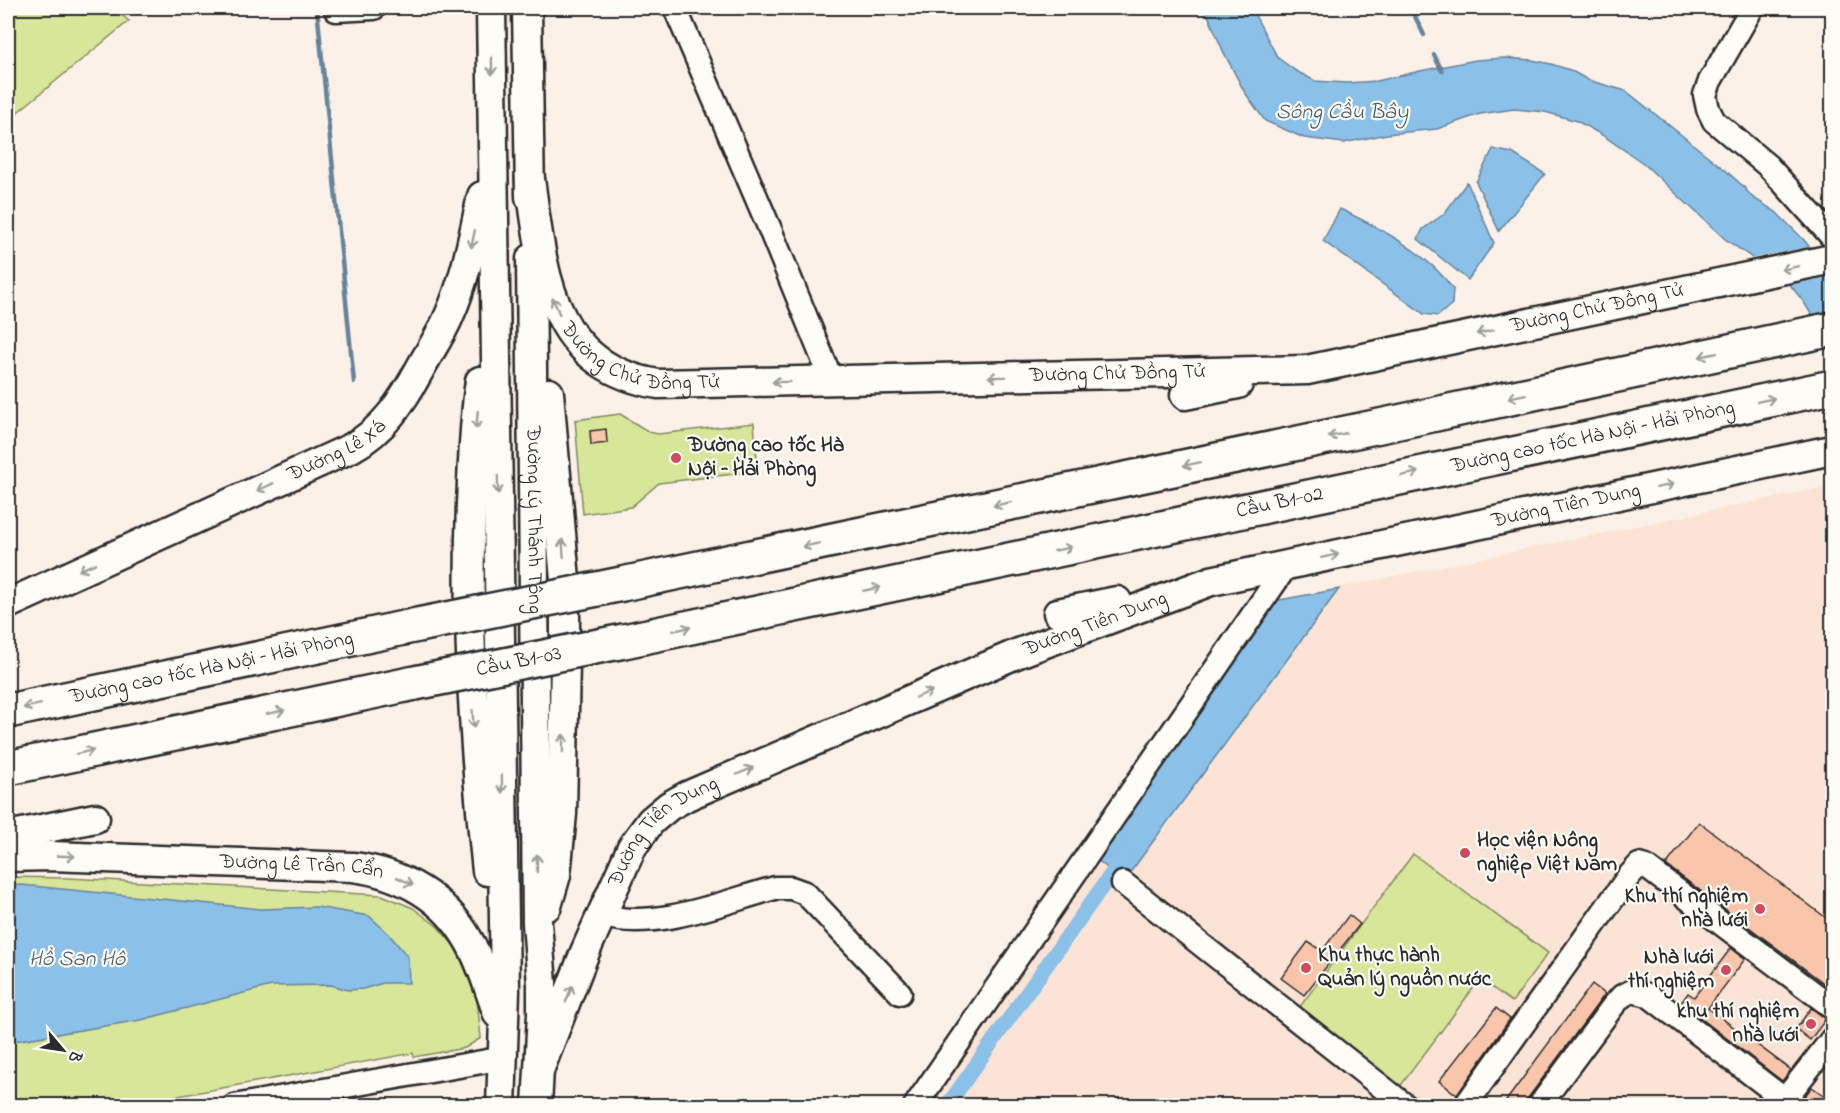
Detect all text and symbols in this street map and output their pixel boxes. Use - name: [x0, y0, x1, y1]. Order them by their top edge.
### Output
- one-way arrow: [486, 55, 498, 75]
- water label: Sông Cầu Bây: [1276, 97, 1409, 129]
- one-way arrow: [467, 229, 478, 249]
- one-way arrow: [1780, 263, 1800, 274]
- street label: Đường Chử Đồng Tử: [1507, 276, 1686, 342]
- one-way arrow: [550, 297, 561, 316]
- street label: Đường Chử Đồng Tử: [552, 315, 720, 400]
- one-way arrow: [1476, 327, 1495, 338]
- one-way arrow: [1698, 350, 1718, 361]
- street label: Đường Chử Đồng Tử: [1028, 357, 1206, 392]
- one-way arrow: [987, 371, 1007, 383]
- one-way arrow: [771, 377, 791, 388]
- one-way arrow: [1508, 391, 1527, 403]
- street label: Đường cao tốc Hà Nội – Hải Phòng: [1447, 393, 1738, 482]
- one-way arrow: [1756, 394, 1775, 406]
- one-way arrow: [471, 409, 482, 429]
- street label: Đường Lê Xá: [282, 412, 394, 490]
- street label: Đường Lý Thánh Tông: [516, 425, 549, 614]
- one-way arrow: [1327, 429, 1346, 441]
- place label: Đường cao tốc Hà Nội – Hải Phòng: [687, 431, 844, 487]
- marker: Đường cao tốc Hà Nội – Hải Phòng: [669, 451, 683, 465]
- one-way arrow: [1183, 459, 1203, 470]
- one-way arrow: [1400, 468, 1420, 479]
- one-way arrow: [492, 474, 504, 494]
- street label: Đường Tiên Dung: [1488, 476, 1644, 537]
- street label: Cầu B1-02: [1233, 479, 1326, 527]
- one-way arrow: [1655, 479, 1674, 491]
- one-way arrow: [256, 482, 275, 493]
- one-way arrow: [992, 499, 1011, 511]
- one-way arrow: [557, 539, 568, 559]
- one-way arrow: [802, 539, 821, 551]
- one-way arrow: [1053, 543, 1073, 554]
- one-way arrow: [1320, 550, 1340, 561]
- one-way arrow: [79, 562, 97, 574]
- one-way arrow: [863, 582, 882, 594]
- street label: Đường Tiên Dung: [1018, 584, 1172, 665]
- one-way arrow: [672, 622, 691, 634]
- street label: Đường cao tốc Hà Nội – Hải Phòng: [66, 624, 357, 713]
- street label: Cầu B1-03: [474, 639, 564, 685]
- one-way arrow: [914, 688, 933, 699]
- one-way arrow: [22, 701, 42, 712]
- one-way arrow: [266, 706, 285, 717]
- one-way arrow: [468, 709, 479, 729]
- one-way arrow: [558, 734, 569, 754]
- one-way arrow: [76, 745, 95, 757]
- one-way arrow: [735, 765, 754, 776]
- street label: Đường Tiên Dung: [601, 769, 724, 893]
- one-way arrow: [496, 774, 508, 794]
- place label: Học viện Nông nghiệp Việt Nam: [1477, 826, 1617, 882]
- marker: Học viện Nông nghiệp Việt Nam: [1458, 846, 1472, 860]
- street label: Đường Lê Trần Cẩn: [218, 847, 387, 888]
- one-way arrow: [55, 851, 75, 862]
- one-way arrow: [531, 854, 543, 874]
- one-way arrow: [396, 876, 414, 888]
- place label: Khu thí nghiệm nhà lưới: [1625, 882, 1748, 936]
- marker: Khu thí nghiệm nhà lưới: [1753, 902, 1767, 916]
- place label: Khu thực hành Quản lý nguồn nước: [1318, 941, 1492, 997]
- place label: Nhà lưới thí nghiệm: [1627, 943, 1714, 999]
- water label: Hồ San Hô: [29, 944, 127, 976]
- marker: Khu thực hành Quản lý nguồn nước: [1299, 961, 1313, 975]
- marker: Nhà lưới thí nghiệm: [1719, 963, 1733, 977]
- one-way arrow: [564, 986, 575, 1004]
- place label: khu thí nghiệm nhà lưới: [1677, 997, 1799, 1051]
- marker: khu thí nghiệm nhà lưới: [1804, 1017, 1818, 1031]
- north arrow: [33, 1020, 93, 1080]
- text: B: [61, 1045, 88, 1067]

